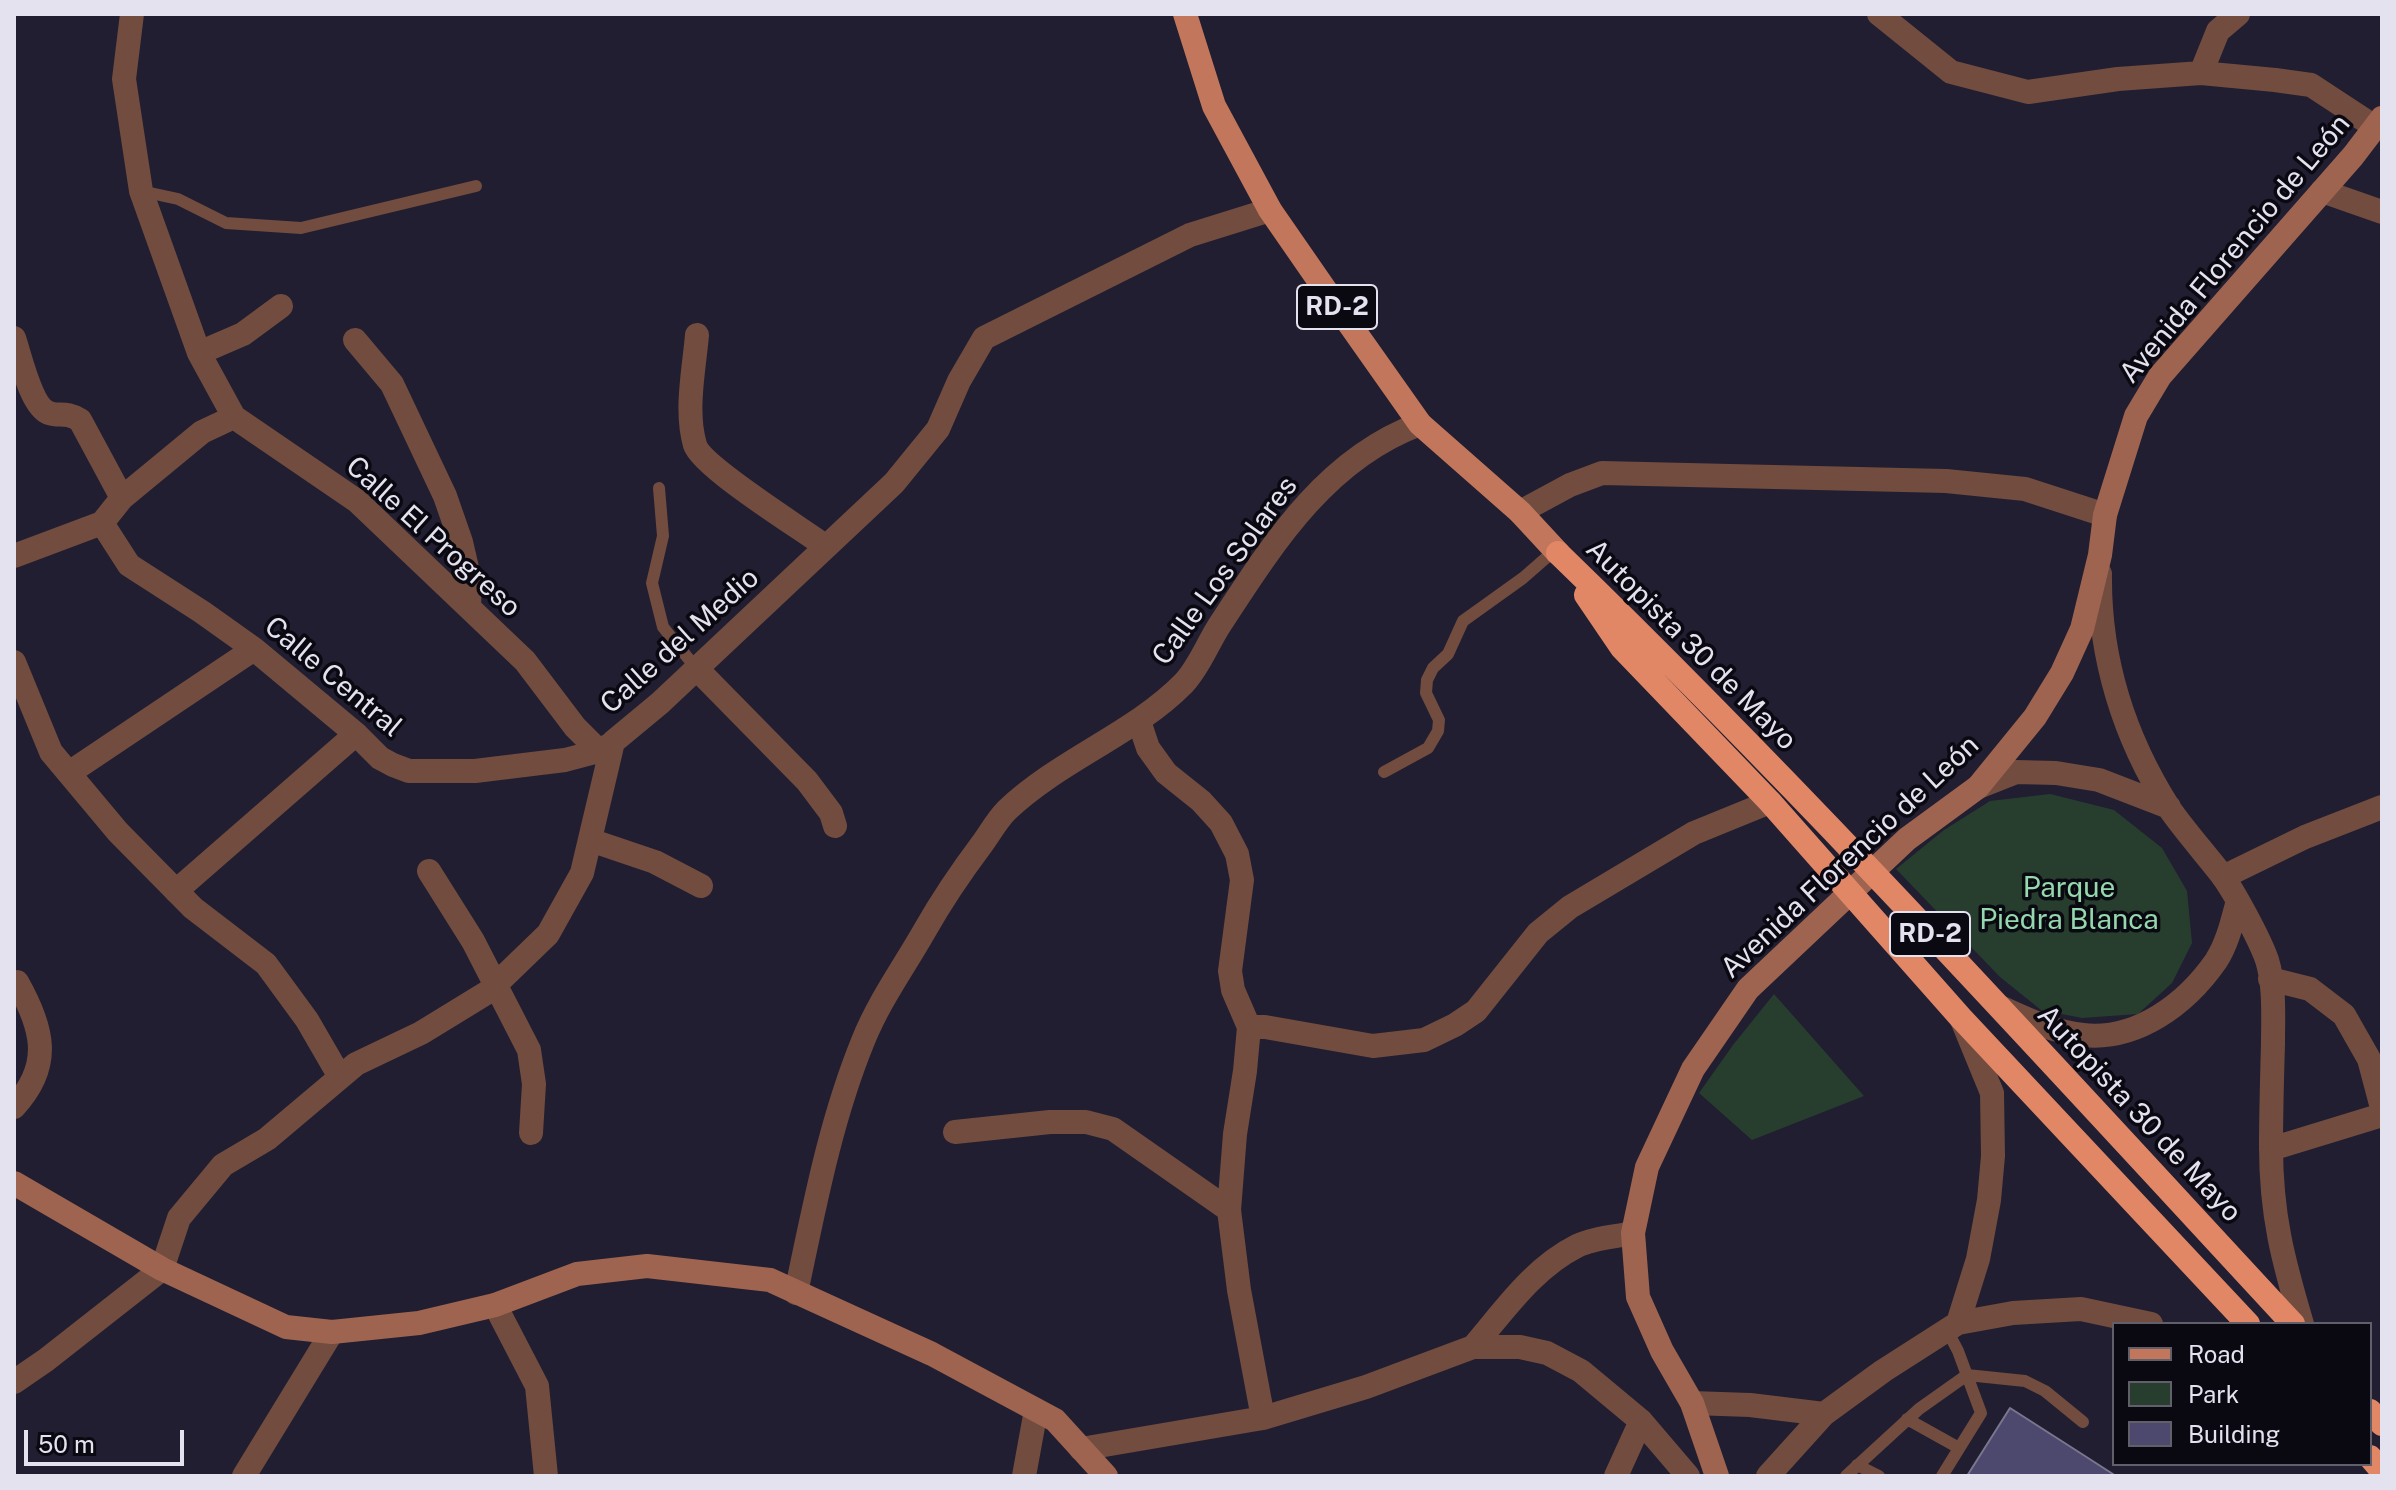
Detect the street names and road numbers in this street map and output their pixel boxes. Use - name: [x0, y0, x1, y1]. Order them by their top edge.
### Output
- street label: Avenida Florencio de León: [2113, 108, 2357, 390]
- road number: RD-2: [1297, 285, 1377, 329]
- street label: Calle El Progreso: [339, 450, 527, 624]
- street label: Calle Los Solares: [1145, 470, 1305, 672]
- street label: Autopista 30 de Mayo: [1579, 533, 1803, 757]
- street label: Calle del Medio: [594, 561, 766, 721]
- street label: Calle Central: [257, 610, 409, 744]
- street label: Avenida Florencio de León: [1714, 729, 1986, 985]
- road number: RD-2: [1890, 912, 1970, 956]
- street label: Autopista 30 de Mayo: [2030, 999, 2248, 1229]

